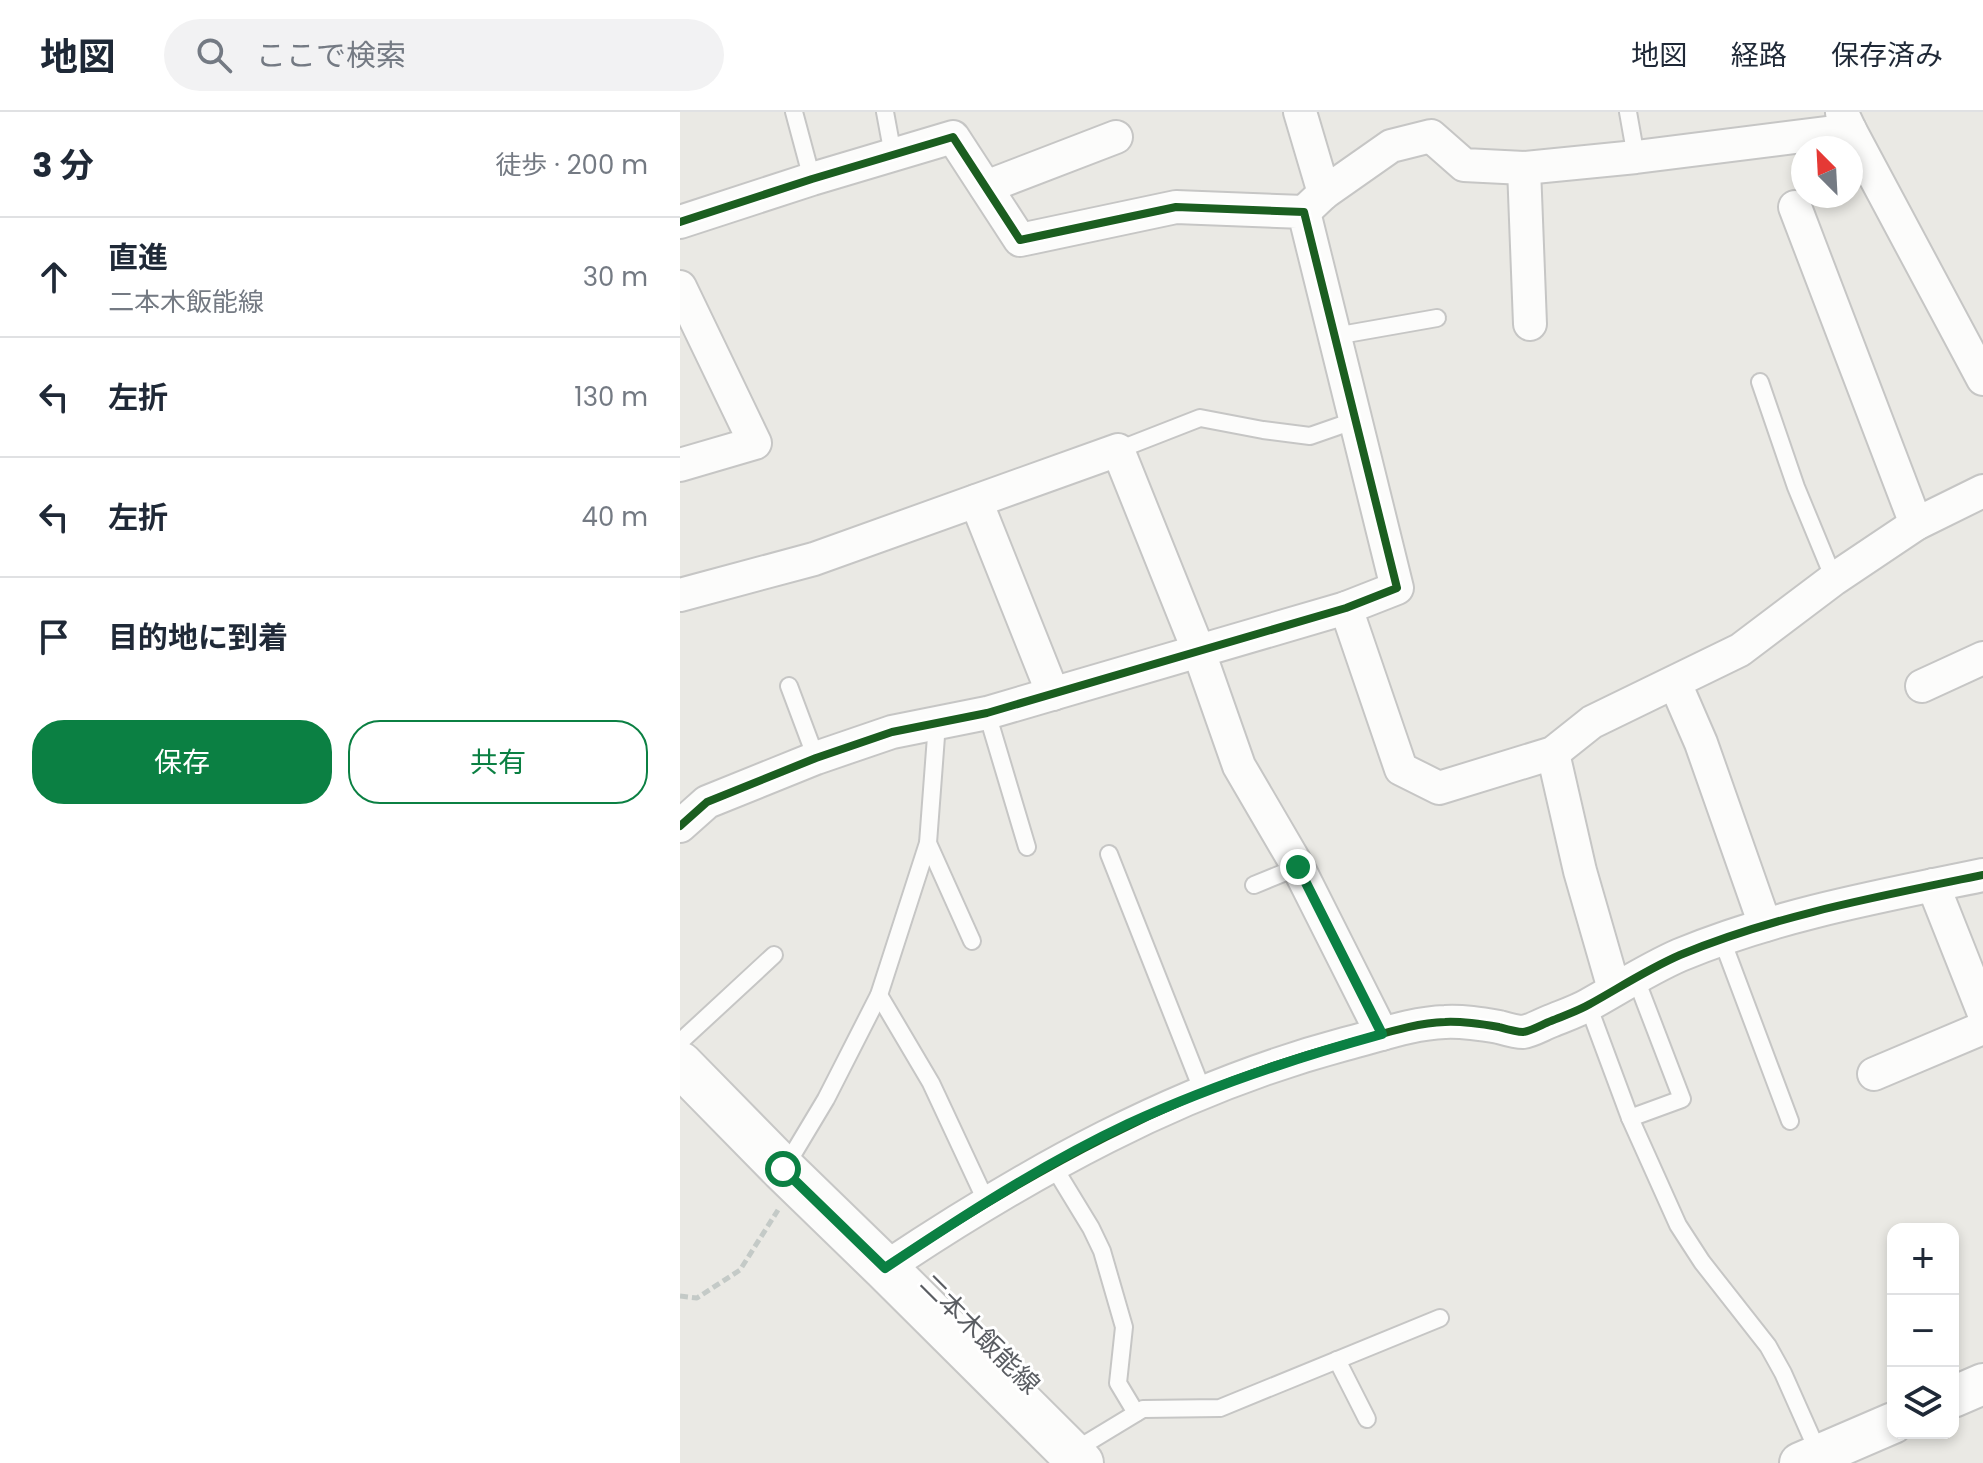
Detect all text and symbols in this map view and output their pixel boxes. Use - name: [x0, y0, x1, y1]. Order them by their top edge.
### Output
- search box: [164, 19, 724, 91]
- text: 地図: [40, 30, 116, 83]
- icon: search: [192, 33, 236, 77]
- text: ここで検索: [256, 34, 406, 77]
- text: 地図: [1631, 36, 1687, 75]
- text: 経路: [1731, 36, 1787, 75]
- text: 保存済み: [1831, 36, 1943, 75]
- north arrow: [1791, 136, 1863, 208]
- text: 3 分: [32, 141, 94, 189]
- text: 徒歩 · 200 m: [495, 147, 648, 183]
- text: 直進: [108, 236, 168, 279]
- icon: ahead: [32, 255, 76, 299]
- text: 30 m: [583, 259, 648, 295]
- text: 二本木飯能線: [108, 284, 264, 320]
- icon: left: [32, 375, 76, 419]
- text: 左折: [108, 376, 168, 419]
- text: 130 m: [574, 379, 648, 415]
- icon: left: [32, 495, 76, 539]
- text: 左折: [108, 496, 168, 539]
- text: 40 m: [582, 499, 648, 535]
- icon: arrive: [32, 615, 76, 659]
- text: 目的地に到着: [108, 616, 288, 659]
- button: 保存: [32, 720, 332, 804]
- button: 共有: [348, 720, 648, 804]
- route end: [1280, 849, 1316, 885]
- route start: [765, 1151, 801, 1187]
- map controls: [1887, 1223, 1959, 1439]
- button: +: [1887, 1223, 1959, 1295]
- street label: 二本木飯能線: [912, 1266, 1048, 1402]
- button: −: [1887, 1295, 1959, 1367]
- button: layers: [1887, 1367, 1959, 1439]

